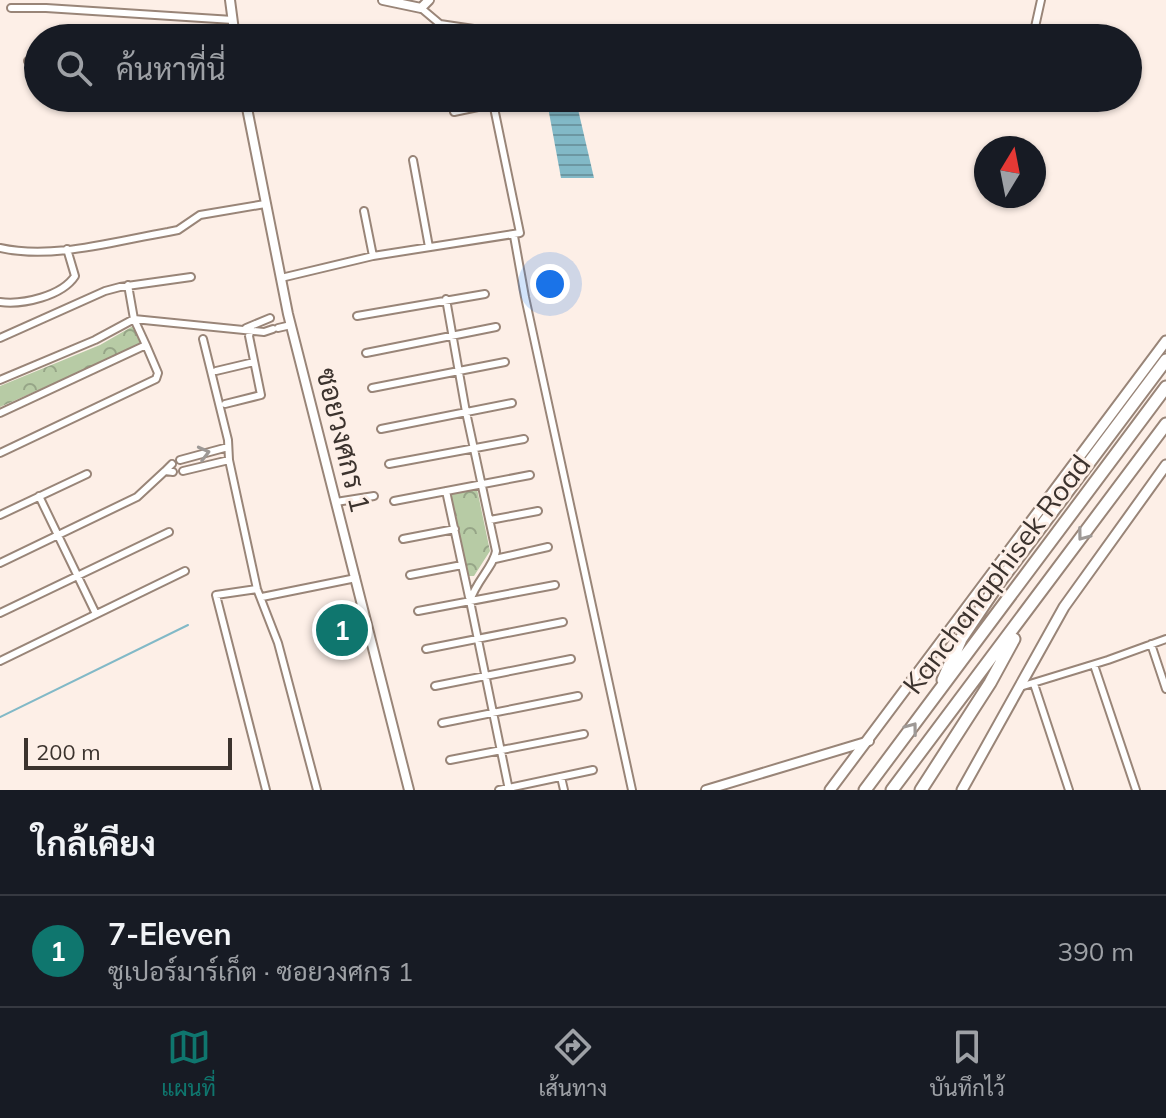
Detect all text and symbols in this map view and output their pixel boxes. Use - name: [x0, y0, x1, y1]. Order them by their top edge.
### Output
- search box: [24, 24, 1142, 112]
- icon: search: [52, 46, 96, 90]
- text: ค้นหาที่นี่: [116, 50, 226, 88]
- north arrow: [974, 136, 1046, 208]
- your location: [530, 264, 570, 304]
- street label: ซอยวงศกร 1: [309, 364, 379, 516]
- one-way arrow: [196, 446, 210, 463]
- street label: Kanchanaphisek Road: [895, 447, 1097, 701]
- one-way arrow: [1078, 526, 1093, 541]
- pin: 1: [316, 600, 368, 660]
- one-way arrow: [902, 722, 916, 737]
- scale bar: [24, 734, 232, 770]
- text: 200 m: [36, 738, 101, 766]
- text: ใกล้เคียง: [32, 822, 156, 865]
- text: 7-Eleven: [108, 915, 232, 953]
- text: 1: [50, 935, 66, 968]
- text: 390 m: [1058, 935, 1134, 968]
- text: ซูเปอร์มาร์เก็ต · ซอยวงศกร 1: [108, 955, 413, 988]
- tab: แผนที่: [161, 1025, 216, 1102]
- tab: เส้นทาง: [538, 1025, 607, 1102]
- tab: บันทึกไว้: [930, 1025, 1005, 1102]

